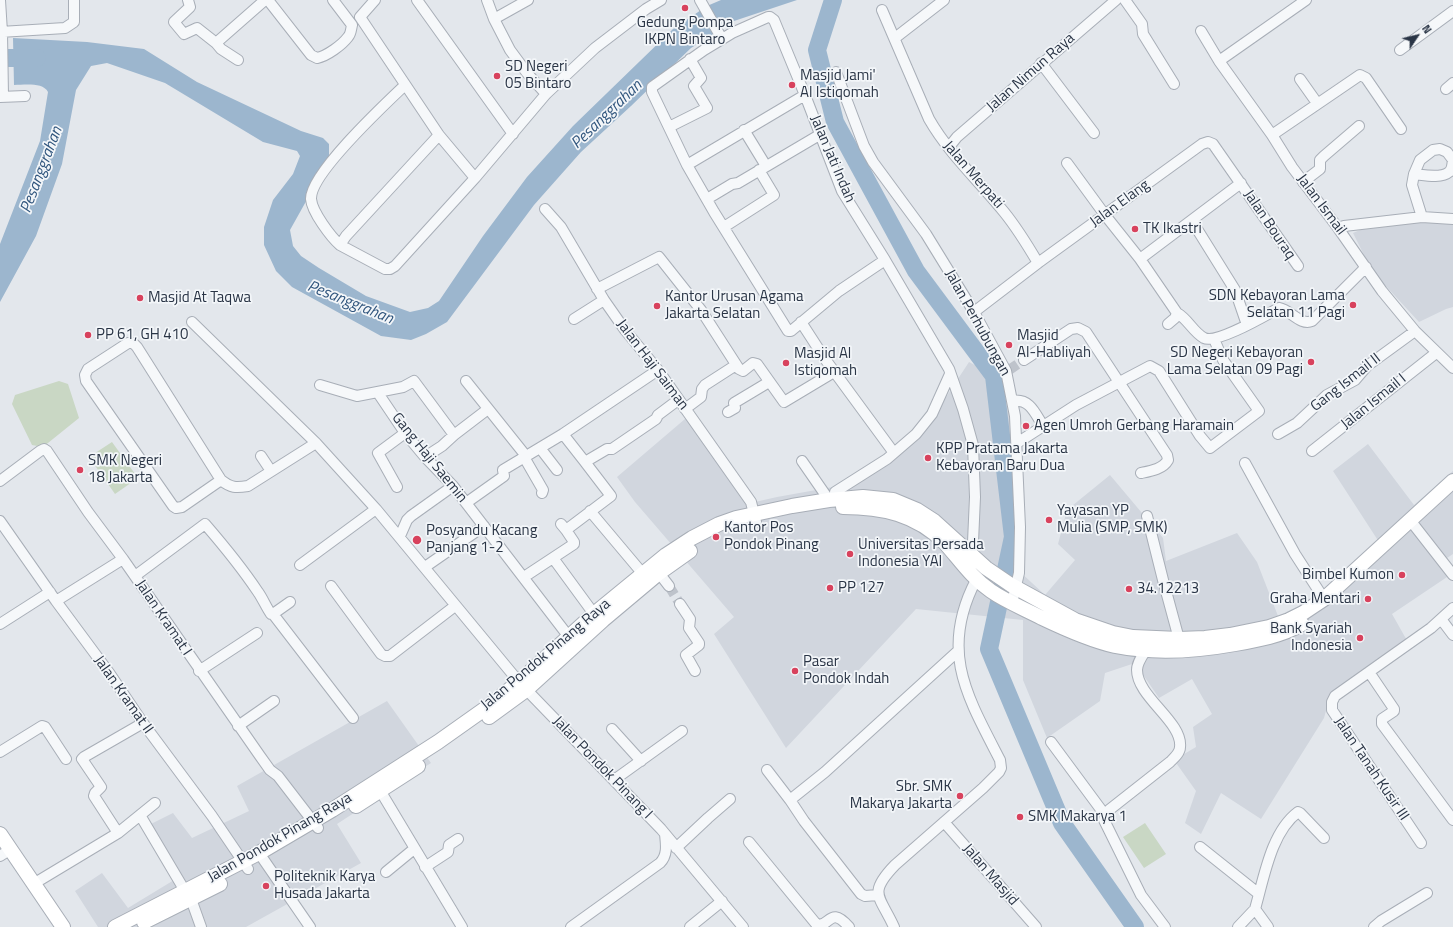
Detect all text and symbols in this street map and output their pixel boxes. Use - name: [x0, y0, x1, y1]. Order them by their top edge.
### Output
- marker: Gedung Pompa IKPN Bintaro: [680, 3, 690, 13]
- place label: Gedung Pompa IKPN Bintaro: [637, 14, 733, 49]
- north arrow: [1397, 16, 1437, 56]
- text: N: [1418, 21, 1436, 37]
- street label: Jalan Nimun Raya: [983, 30, 1079, 116]
- place label: SD Negeri 05 Bintaro: [505, 58, 571, 93]
- place label: Masjid Jami' Al Istiqomah: [800, 67, 879, 102]
- marker: SD Negeri 05 Bintaro: [492, 71, 502, 81]
- water label: Pesanggrahan: [568, 77, 646, 153]
- marker: Masjid Jami' Al Istiqomah: [787, 80, 797, 90]
- street label: Jalan Jati Indah: [806, 113, 858, 205]
- water label: Pesanggrahan: [17, 124, 67, 216]
- street label: Jalan Merpati: [939, 138, 1007, 212]
- street label: Jalan Ismail: [1292, 171, 1350, 239]
- street label: Jalan Elang: [1087, 176, 1153, 232]
- street label: Jalan Bouraq: [1239, 187, 1299, 263]
- place label: TK Ikastri: [1143, 220, 1202, 238]
- marker: TK Ikastri: [1130, 224, 1140, 234]
- street label: Jalan Perhubungan: [940, 267, 1014, 379]
- water label: Pesanggrahan: [304, 277, 396, 329]
- place label: SDN Kebayoran Lama Selatan 11 Pagi: [1209, 287, 1345, 322]
- place label: Kantor Urusan Agama Jakarta Selatan: [665, 288, 803, 323]
- place label: Masjid At Taqwa: [148, 289, 251, 307]
- marker: Masjid At Taqwa: [135, 293, 145, 303]
- marker: SDN Kebayoran Lama Selatan 11 Pagi: [1348, 300, 1358, 310]
- marker: Kantor Urusan Agama Jakarta Selatan: [652, 301, 662, 311]
- street label: Jalan Haji Saiman: [612, 316, 692, 414]
- place label: PP 61, GH 410: [96, 326, 188, 344]
- place label: Masjid Al-Habliyah: [1017, 327, 1091, 362]
- marker: PP 61, GH 410: [83, 330, 93, 340]
- marker: Masjid Al-Habliyah: [1004, 340, 1014, 350]
- place label: SD Negeri Kebayoran Lama Selatan 09 Pagi: [1167, 344, 1303, 379]
- place label: Masjid Al Istiqomah: [794, 345, 857, 380]
- street label: Gang Ismail II: [1307, 350, 1385, 416]
- marker: SD Negeri Kebayoran Lama Selatan 09 Pagi: [1306, 357, 1316, 367]
- marker: Masjid Al Istiqomah: [781, 358, 791, 368]
- street label: Jalan Ismail I: [1338, 370, 1410, 434]
- street label: Gang Haji Saemin: [387, 409, 471, 507]
- place label: Agen Umroh Gerbang Haramain: [1034, 417, 1234, 435]
- marker: Agen Umroh Gerbang Haramain: [1021, 421, 1031, 431]
- place label: KPP Pratama Jakarta Kebayoran Baru Dua: [936, 440, 1068, 475]
- place label: SMK Negeri 18 Jakarta: [88, 452, 162, 487]
- marker: KPP Pratama Jakarta Kebayoran Baru Dua: [923, 453, 933, 463]
- marker: SMK Negeri 18 Jakarta: [75, 465, 85, 475]
- place label: Yayasan YP Mulia (SMP, SMK): [1057, 502, 1167, 537]
- marker: Yayasan YP Mulia (SMP, SMK): [1044, 515, 1054, 525]
- place label: Kantor Pos Pondok Pinang: [724, 519, 819, 554]
- place label: Posyandu Kacang Panjang 1-2: [426, 522, 537, 557]
- marker: Kantor Pos Pondok Pinang: [711, 532, 721, 542]
- marker: Posyandu Kacang Panjang 1-2: [411, 534, 423, 546]
- place label: Universitas Persada Indonesia YAI: [858, 536, 984, 571]
- marker: Universitas Persada Indonesia YAI: [845, 549, 855, 559]
- place label: Bimbel Kumon: [1302, 566, 1394, 584]
- marker: Bimbel Kumon: [1397, 570, 1407, 580]
- street label: Jalan Kramat I: [131, 577, 195, 659]
- place label: PP 127: [838, 579, 884, 597]
- place label: 34.12213: [1137, 580, 1199, 598]
- marker: PP 127: [825, 583, 835, 593]
- marker: 34.12213: [1124, 584, 1134, 594]
- place label: Graha Mentari: [1270, 590, 1360, 608]
- marker: Graha Mentari: [1363, 594, 1373, 604]
- street label: Jalan Pondok Pinang Raya: [478, 596, 614, 714]
- place label: Bank Syariah Indonesia: [1270, 620, 1352, 655]
- marker: Bank Syariah Indonesia: [1355, 633, 1365, 643]
- street label: Jalan Kramat II: [89, 652, 157, 738]
- place label: Pasar Pondok Indah: [803, 653, 889, 688]
- marker: Pasar Pondok Indah: [790, 666, 800, 676]
- street label: Jalan Pondok Pinang I: [548, 713, 656, 823]
- street label: Jalan Tanah Kusir III: [1330, 714, 1412, 824]
- place label: Sbr. SMK Makarya Jakarta: [850, 778, 952, 813]
- street label: Jalan Pondok Pinang Raya: [205, 789, 355, 887]
- marker: Sbr. SMK Makarya Jakarta: [955, 791, 965, 801]
- place label: SMK Makarya 1: [1028, 808, 1127, 826]
- marker: SMK Makarya 1: [1015, 812, 1025, 822]
- street label: Jalan Masjid: [958, 840, 1022, 910]
- place label: Politeknik Karya Husada Jakarta: [274, 868, 375, 903]
- marker: Politeknik Karya Husada Jakarta: [261, 881, 271, 891]

